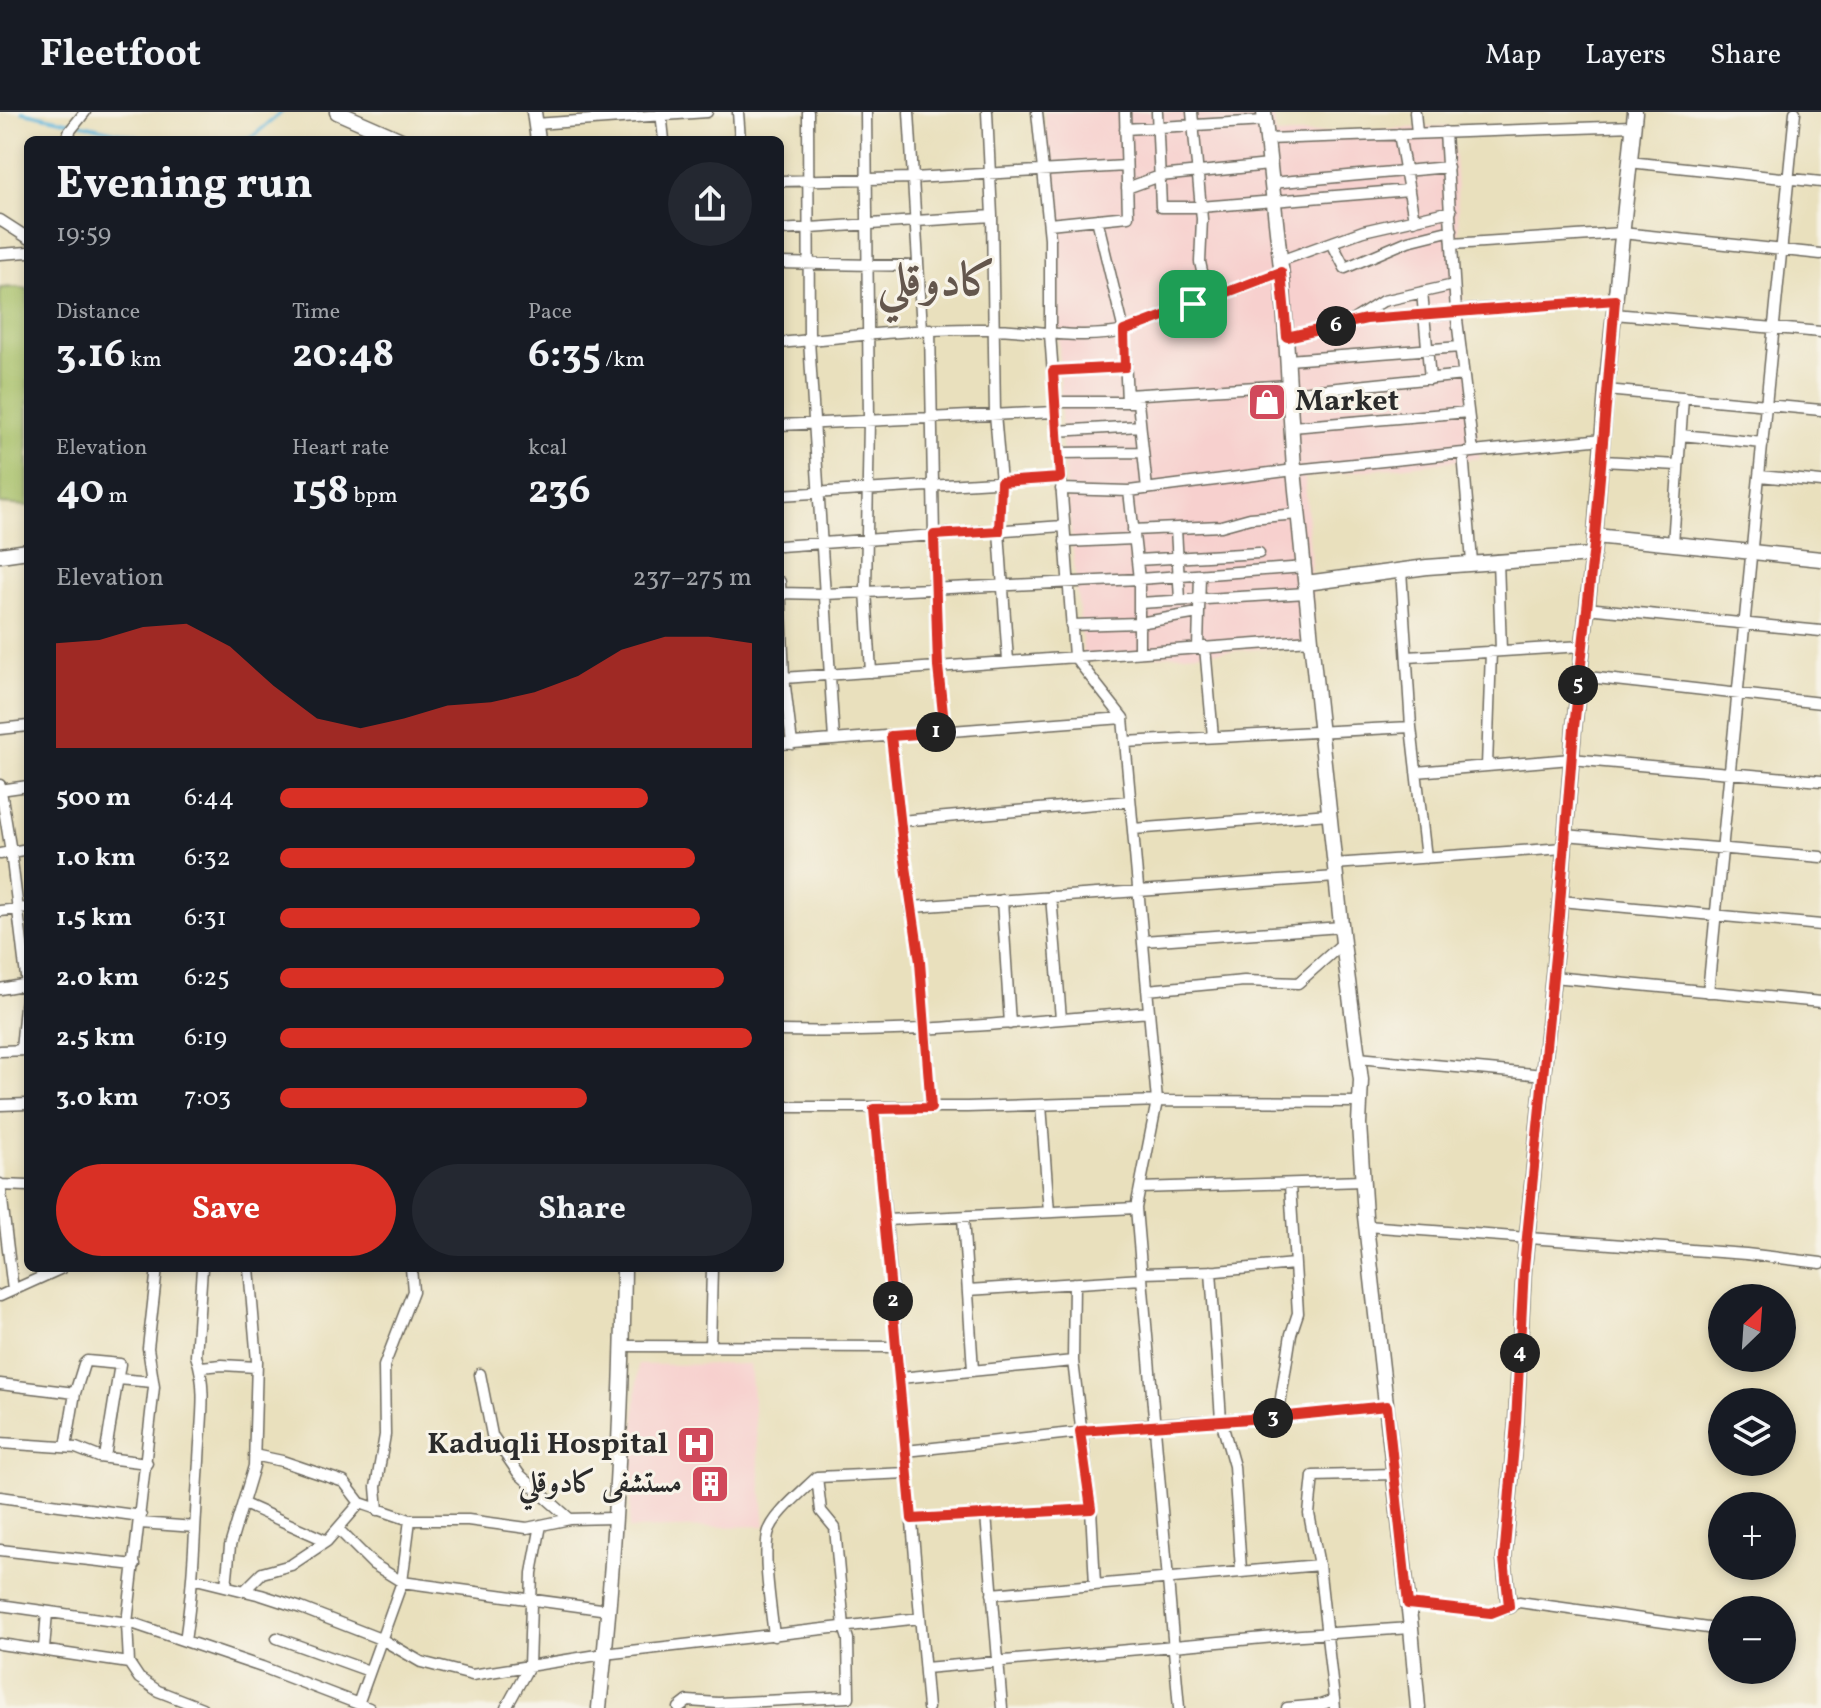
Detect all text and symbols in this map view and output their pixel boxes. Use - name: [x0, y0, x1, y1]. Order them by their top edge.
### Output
- text: Fleetfoot: [40, 29, 201, 82]
- text: Map: [1485, 36, 1541, 75]
- text: Layers: [1585, 36, 1666, 75]
- text: Share: [1710, 36, 1781, 75]
- text: Evening run: [56, 155, 313, 216]
- button: share: [668, 162, 752, 246]
- text: 19:59: [56, 216, 111, 252]
- district label: كادوقلي: [877, 251, 996, 324]
- pin: [1159, 270, 1227, 338]
- icon: arrive: [1171, 282, 1215, 326]
- text: Distance: [56, 297, 140, 328]
- text: Time: [292, 297, 340, 328]
- text: Pace: [528, 297, 572, 328]
- pin: 6: [1316, 306, 1356, 346]
- text: 6: [1330, 310, 1342, 341]
- text: 3.16: [56, 328, 126, 384]
- text: 20:48: [292, 328, 394, 384]
- text: 6:35: [528, 328, 601, 384]
- text: km: [126, 345, 162, 376]
- text: /km: [601, 345, 645, 376]
- shop icon: Market: [1246, 381, 1288, 423]
- place label: Market: [1295, 381, 1399, 423]
- text: Elevation: [56, 433, 147, 464]
- text: Heart rate: [292, 433, 389, 464]
- text: kcal: [528, 433, 567, 464]
- text: 40: [56, 464, 104, 520]
- text: 158: [292, 464, 349, 520]
- text: 236: [528, 464, 591, 520]
- text: m: [104, 481, 128, 512]
- text: bpm: [349, 481, 398, 512]
- text: Elevation: [56, 560, 164, 596]
- text: 237–275 m: [633, 560, 752, 596]
- pin: 5: [1558, 665, 1598, 705]
- text: 5: [1573, 669, 1583, 700]
- pin: 1: [916, 712, 956, 752]
- text: 1: [932, 716, 940, 747]
- text: 500 m: [56, 780, 131, 816]
- text: 6:44: [184, 780, 234, 816]
- text: 1.0 km: [56, 840, 136, 876]
- text: 6:32: [184, 840, 231, 876]
- text: 1.5 km: [56, 900, 132, 936]
- text: 6:31: [184, 900, 227, 936]
- text: 2.0 km: [56, 960, 139, 996]
- text: 6:25: [184, 960, 230, 996]
- text: 2.5 km: [56, 1020, 135, 1056]
- text: 6:19: [184, 1020, 227, 1056]
- text: 3.0 km: [56, 1080, 139, 1116]
- text: 7:03: [184, 1080, 231, 1116]
- button: Save: [56, 1164, 396, 1256]
- button: Share: [412, 1164, 752, 1256]
- pin: 2: [873, 1281, 913, 1321]
- north arrow: [1708, 1284, 1796, 1372]
- map controls: [1708, 1284, 1796, 1684]
- text: 2: [887, 1285, 899, 1316]
- pin: 4: [1500, 1333, 1540, 1373]
- text: 4: [1513, 1337, 1527, 1368]
- button: layers: [1708, 1388, 1796, 1476]
- pin: 3: [1253, 1398, 1293, 1438]
- text: 3: [1267, 1402, 1279, 1433]
- place label: Kaduqli Hospital: [427, 1424, 668, 1466]
- hospital icon: Kaduqli Hospital: [675, 1424, 717, 1466]
- place label: مستشفى كادوقلي: [517, 1463, 682, 1511]
- building icon: مستشفى كادوقلي: [689, 1463, 731, 1505]
- button: +: [1708, 1492, 1796, 1580]
- button: −: [1708, 1596, 1796, 1684]

